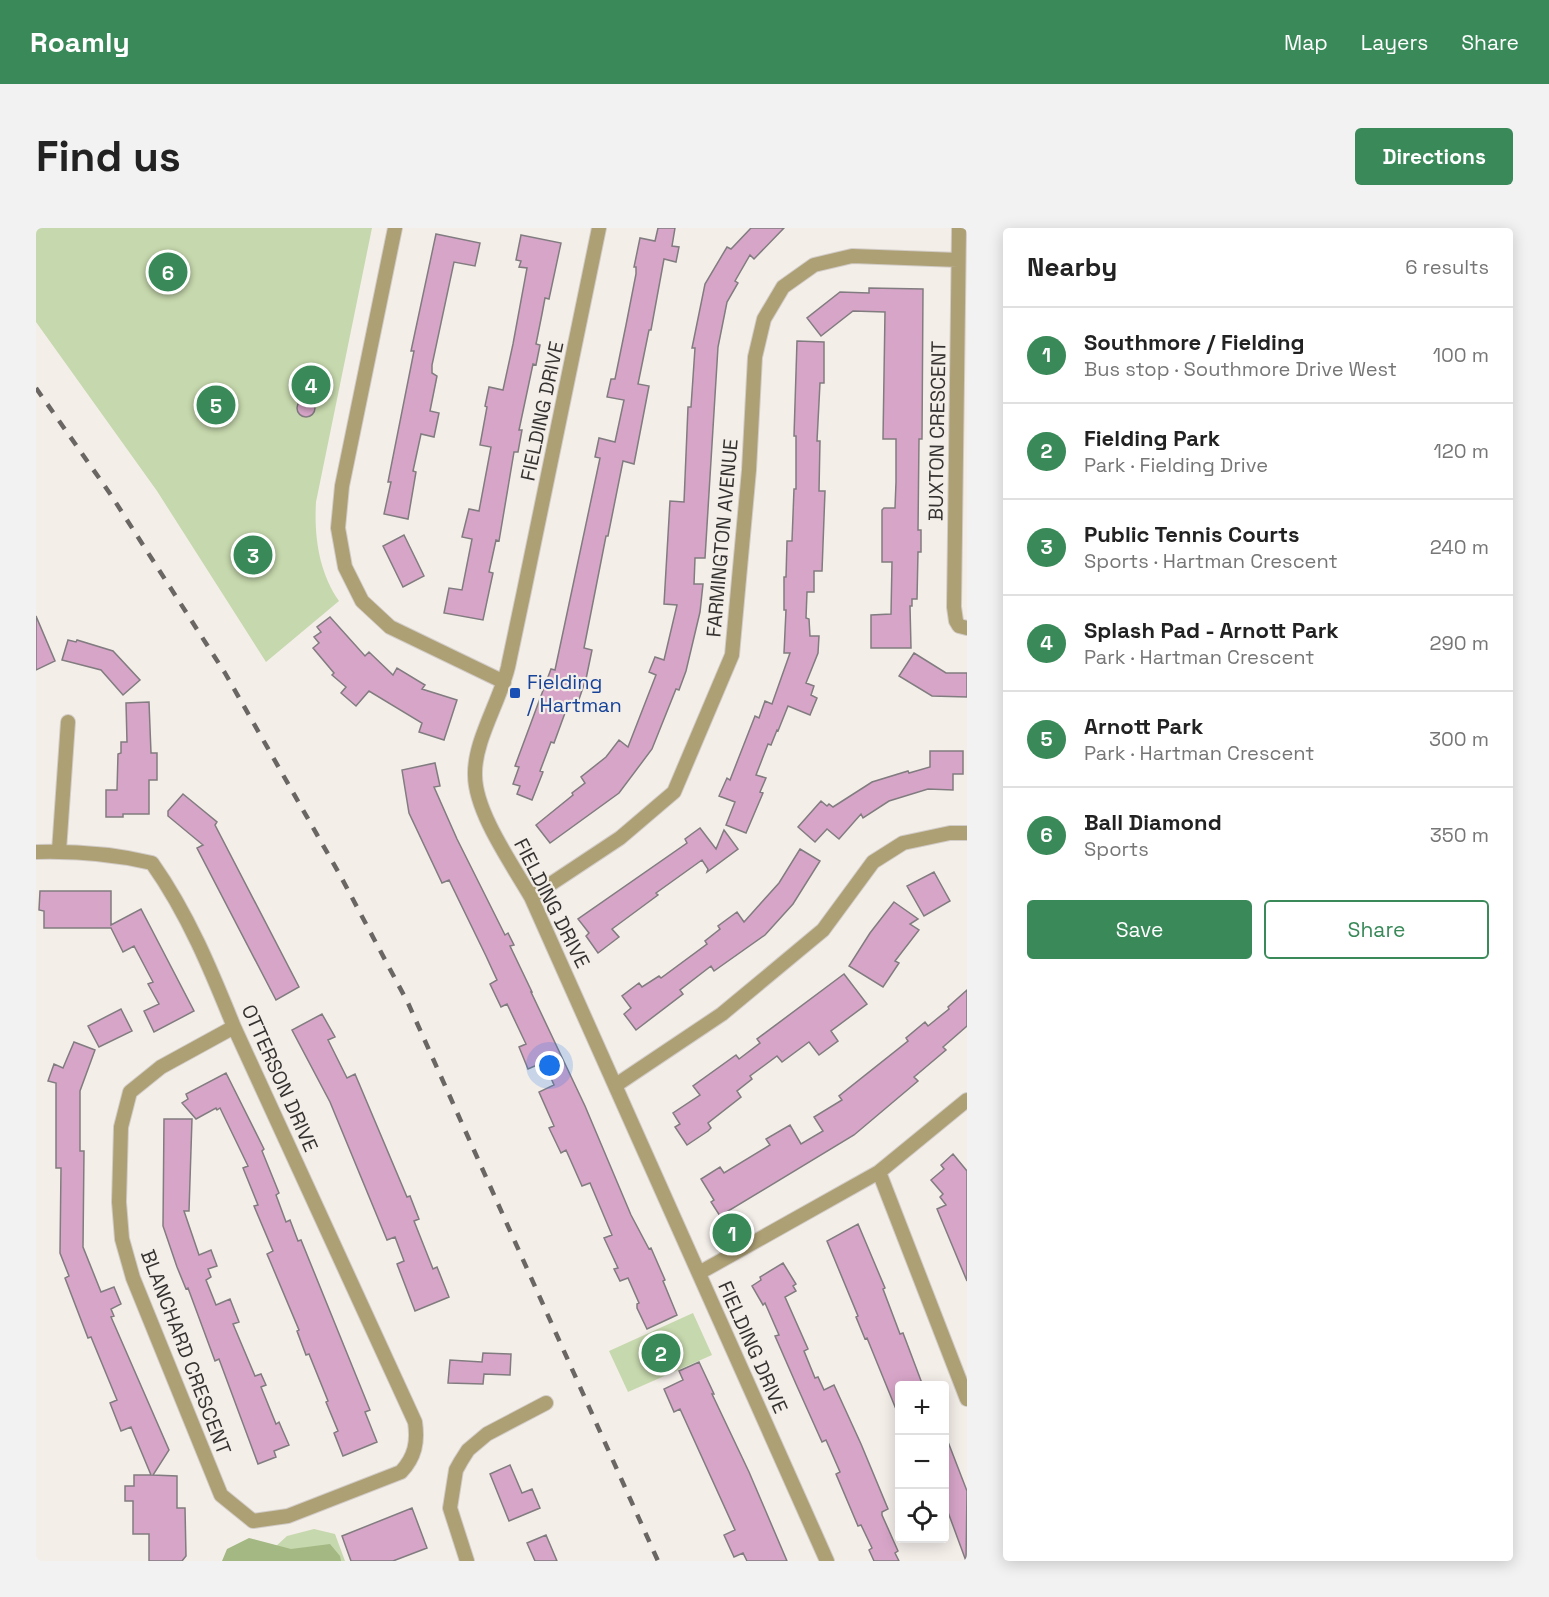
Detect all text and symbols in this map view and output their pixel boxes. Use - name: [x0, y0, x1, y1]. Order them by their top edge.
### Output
- text: Roamly: [30, 24, 130, 60]
- text: Map: [1284, 29, 1328, 56]
- text: Layers: [1361, 29, 1428, 56]
- text: Share: [1461, 29, 1519, 56]
- button: Directions: [1355, 128, 1513, 185]
- text: Find us: [36, 130, 181, 183]
- pin: 6: [148, 250, 188, 294]
- text: Nearby: [1027, 250, 1117, 284]
- text: 6 results: [1405, 254, 1489, 280]
- text: Southmore / Fielding: [1084, 328, 1305, 356]
- street label: FIELDING DRIVE: [515, 339, 569, 483]
- street label: BUXTON CRESCENT: [922, 340, 952, 521]
- text: 1: [1042, 342, 1051, 368]
- text: 100 m: [1433, 342, 1489, 368]
- text: Bus stop · Southmore Drive West: [1084, 356, 1397, 382]
- pin: 4: [292, 362, 330, 408]
- pin: 5: [196, 382, 236, 428]
- text: Fielding Park: [1084, 424, 1220, 452]
- street label: FARMINGTON AVENUE: [700, 438, 744, 638]
- text: 2: [1041, 438, 1052, 464]
- text: 120 m: [1433, 438, 1489, 464]
- text: Park · Fielding Drive: [1084, 452, 1268, 478]
- text: Public Tennis Courts: [1084, 520, 1300, 548]
- pin: 3: [234, 532, 272, 578]
- text: 3: [1040, 534, 1053, 560]
- text: 240 m: [1430, 534, 1489, 560]
- text: Sports · Hartman Crescent: [1084, 548, 1338, 574]
- text: Splash Pad - Arnott Park: [1084, 616, 1339, 644]
- text: 4: [1040, 630, 1053, 656]
- text: 290 m: [1430, 630, 1489, 656]
- text: Park · Hartman Crescent: [1084, 644, 1314, 670]
- place label: Fielding / Hartman: [527, 669, 622, 718]
- marker: Fielding / Hartman: [508, 686, 522, 700]
- text: Arnott Park: [1084, 712, 1203, 740]
- text: 5: [1041, 726, 1053, 752]
- text: 300 m: [1429, 726, 1489, 752]
- text: Park · Hartman Crescent: [1084, 740, 1314, 766]
- text: Ball Diamond: [1084, 808, 1222, 836]
- text: 6: [1040, 822, 1053, 848]
- text: 350 m: [1430, 822, 1489, 848]
- street label: FIELDING DRIVE: [508, 834, 596, 972]
- text: Sports: [1084, 836, 1149, 862]
- button: Save: [1027, 900, 1252, 959]
- button: Share: [1264, 900, 1489, 959]
- street label: OTTERSON DRIVE: [236, 1000, 324, 1156]
- your location: [535, 1051, 564, 1080]
- pin: 1: [712, 1210, 752, 1256]
- street label: BLANCHARD CRESCENT: [135, 1246, 237, 1459]
- street label: FIELDING DRIVE: [712, 1277, 794, 1417]
- pin: 2: [642, 1330, 680, 1376]
- map controls: [895, 1381, 949, 1543]
- button: +: [895, 1381, 949, 1435]
- button: −: [895, 1435, 949, 1489]
- button: locate: [895, 1489, 949, 1543]

